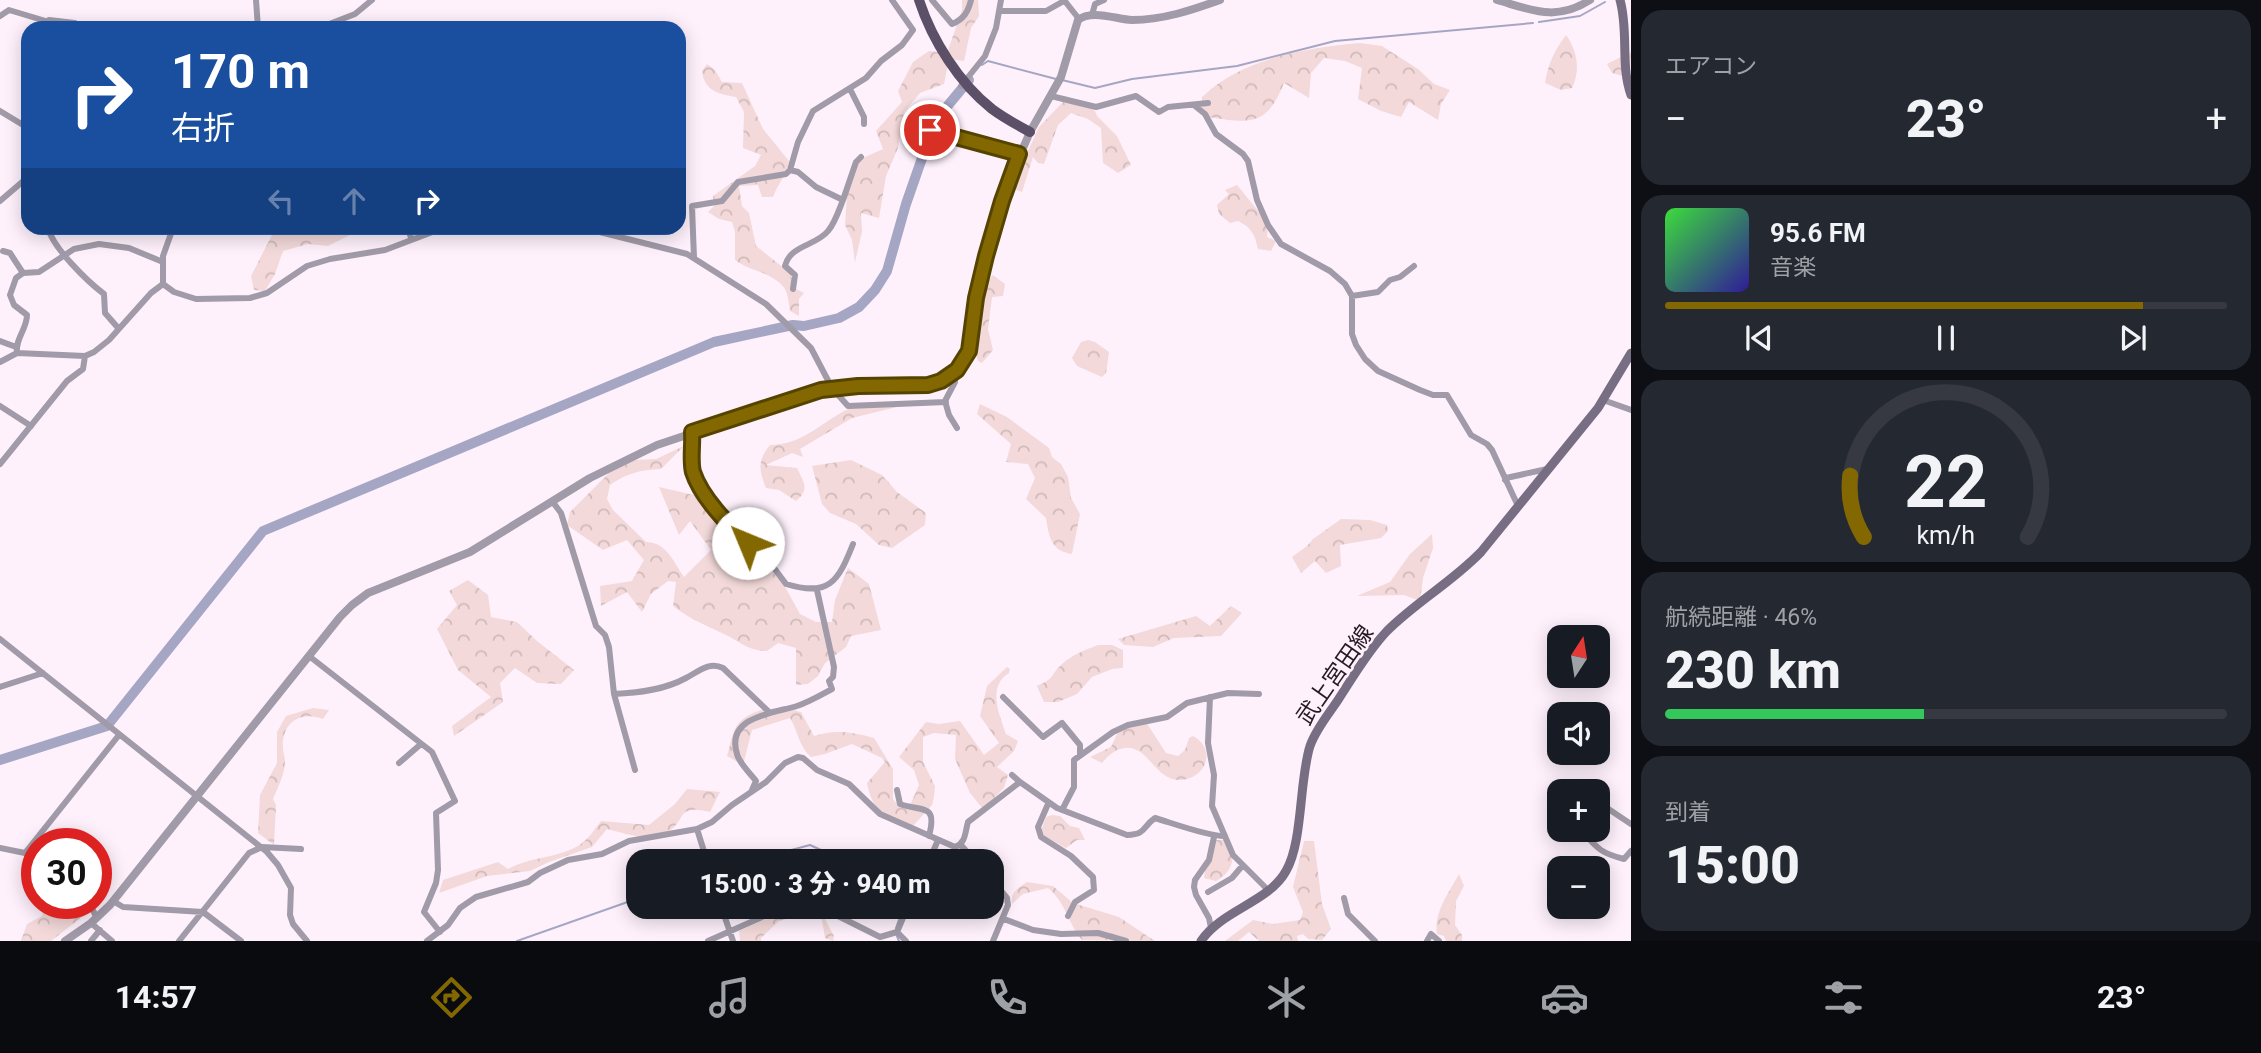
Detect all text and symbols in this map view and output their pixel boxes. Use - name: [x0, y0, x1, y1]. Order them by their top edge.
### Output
- text: 170 m: [171, 43, 310, 100]
- icon: right: [56, 49, 147, 140]
- text: エアコン: [1665, 53, 1757, 80]
- text: 23°: [1906, 89, 1986, 150]
- text: −: [1665, 97, 1687, 141]
- text: +: [2205, 97, 2227, 141]
- pin: [900, 100, 960, 160]
- text: 右折: [171, 109, 235, 147]
- icon: arrive: [911, 111, 949, 149]
- icon: left: [262, 182, 300, 220]
- icon: ahead: [335, 182, 373, 220]
- icon: right: [408, 182, 446, 220]
- text: 95.6 FM: [1770, 218, 1866, 248]
- text: 音楽: [1770, 254, 1816, 281]
- icon: previous: [1740, 319, 1778, 357]
- icon: pause: [1927, 319, 1965, 357]
- icon: next: [2114, 319, 2152, 357]
- text: 22: [1904, 439, 1988, 525]
- position arrow: [711, 506, 785, 580]
- text: km/h: [1917, 520, 1975, 549]
- text: 航続距離 · 46%: [1665, 604, 1817, 631]
- street label: 武上宮田線: [1291, 620, 1379, 730]
- north arrow: [1547, 625, 1610, 688]
- map controls: [1547, 625, 1610, 919]
- text: 230 km: [1665, 640, 1841, 701]
- button: sound: [1547, 702, 1610, 765]
- button: +: [1547, 779, 1610, 842]
- text: 到着: [1665, 799, 1711, 826]
- speed limit sign: 30: [21, 828, 112, 919]
- text: 15:00: [1665, 835, 1800, 896]
- button: −: [1547, 856, 1610, 919]
- text: 15:00 · 3 分 · 940 m: [699, 869, 931, 899]
- icon: directions: [427, 973, 476, 1022]
- icon: music: [705, 973, 754, 1022]
- icon: phone: [983, 973, 1032, 1022]
- icon: climate: [1262, 973, 1311, 1022]
- icon: car: [1540, 973, 1589, 1022]
- icon: filters: [1819, 973, 1868, 1022]
- text: 14:57: [115, 978, 197, 1016]
- text: 23°: [2097, 978, 2146, 1016]

